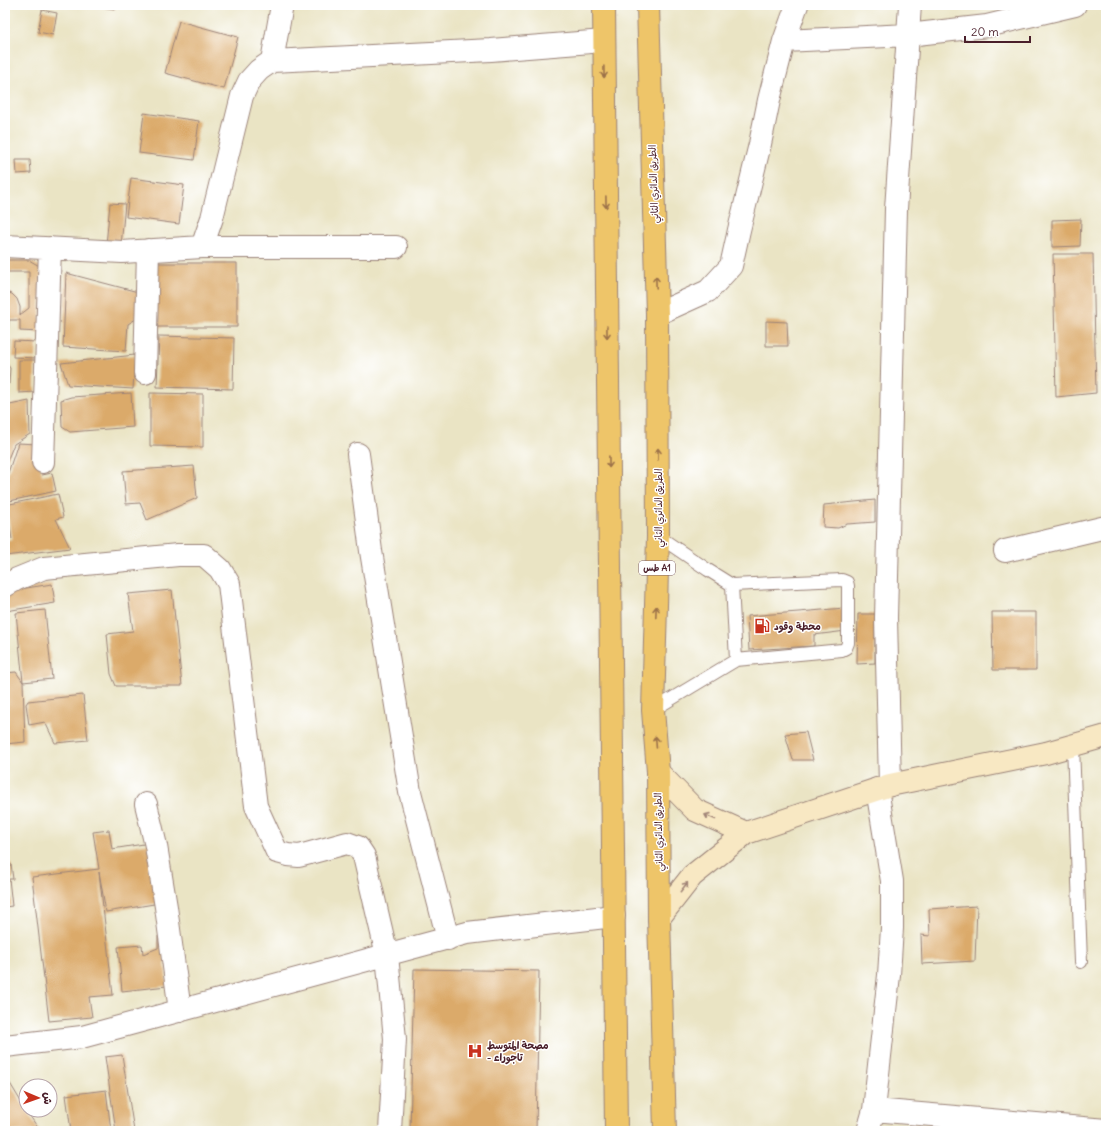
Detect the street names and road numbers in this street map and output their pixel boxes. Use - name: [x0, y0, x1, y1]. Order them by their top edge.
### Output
- street label: الطريق الدائري الثاني: [646, 144, 664, 224]
- street label: الطريق الدائري الثاني: [652, 469, 668, 547]
- road number: طس A1: [639, 561, 675, 575]
- street label: الطريق الدائري الثاني: [651, 792, 669, 871]

